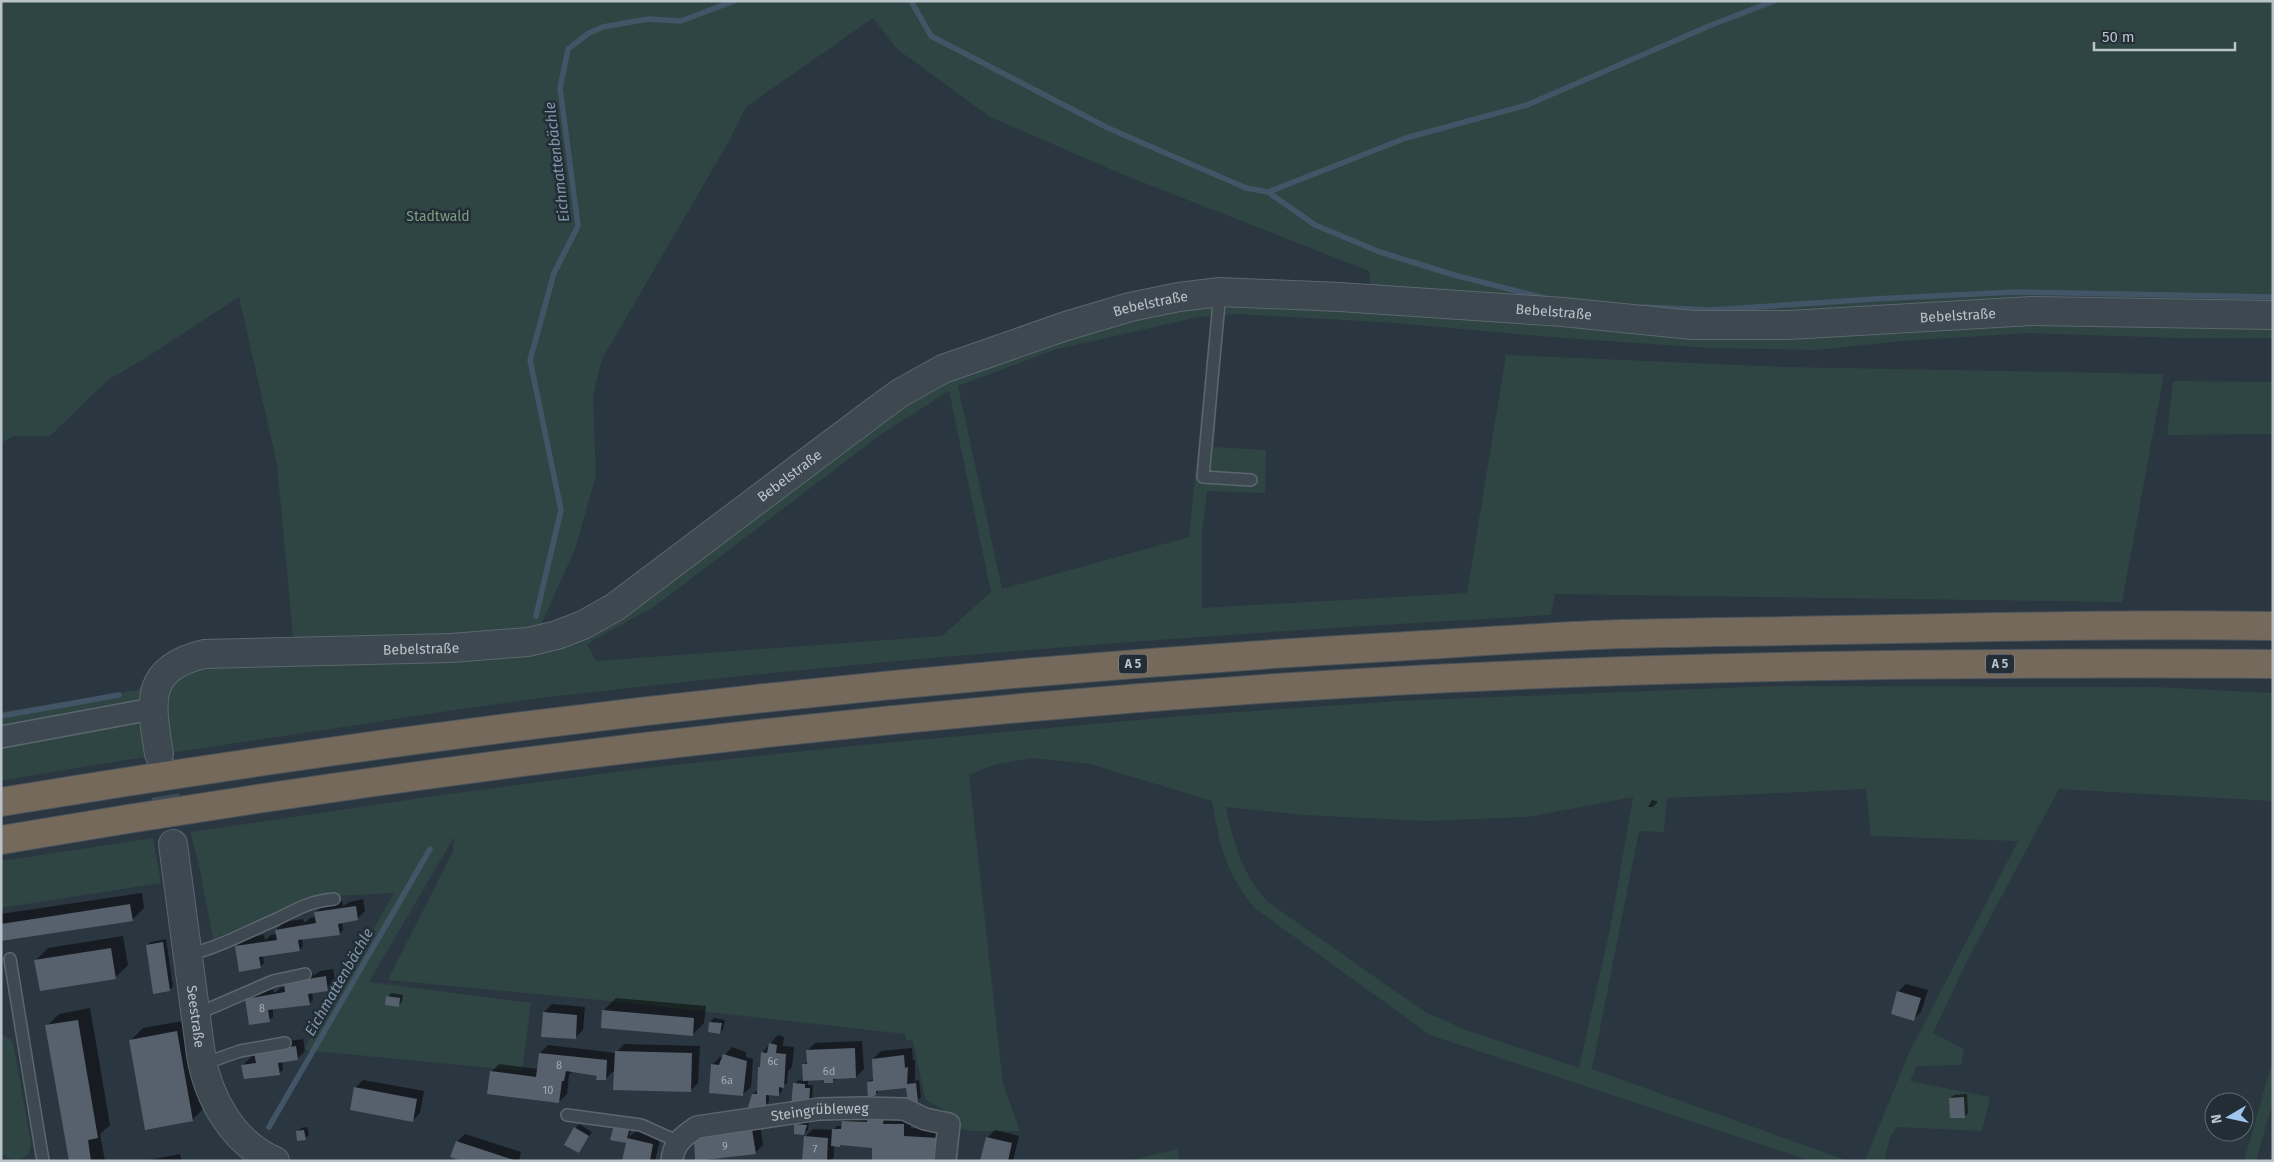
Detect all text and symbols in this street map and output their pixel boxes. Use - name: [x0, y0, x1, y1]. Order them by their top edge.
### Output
- scale bar: [2094, 20, 2235, 52]
- text: 50 m: [2102, 28, 2135, 46]
- water label: Eichmattenbächle: [541, 101, 573, 223]
- park label: Stadtwald: [406, 208, 470, 225]
- street label: Bebelstraße: [1111, 288, 1189, 321]
- street label: Bebelstraße: [1515, 301, 1593, 324]
- street label: Bebelstraße: [1919, 305, 1996, 326]
- street label: Bebelstraße: [754, 446, 825, 506]
- street label: Bebelstraße: [383, 639, 460, 659]
- road number: A 5: [1119, 654, 1147, 674]
- road number: A 5: [1986, 654, 2014, 674]
- water label: Eichmattenbächle: [301, 925, 377, 1039]
- street label: Seestraße: [183, 984, 208, 1049]
- house number: 8: [259, 1002, 265, 1015]
- house number: 6c: [767, 1055, 779, 1068]
- house number: 8: [556, 1059, 562, 1072]
- house number: 6d: [823, 1065, 835, 1078]
- house number: 6a: [721, 1074, 733, 1087]
- house number: 10: [543, 1084, 553, 1097]
- north arrow: [2204, 1092, 2254, 1142]
- street label: Steingrübleweg: [770, 1100, 870, 1125]
- text: N: [2208, 1113, 2226, 1125]
- house number: 9: [722, 1140, 728, 1153]
- house number: 7: [813, 1143, 818, 1156]

